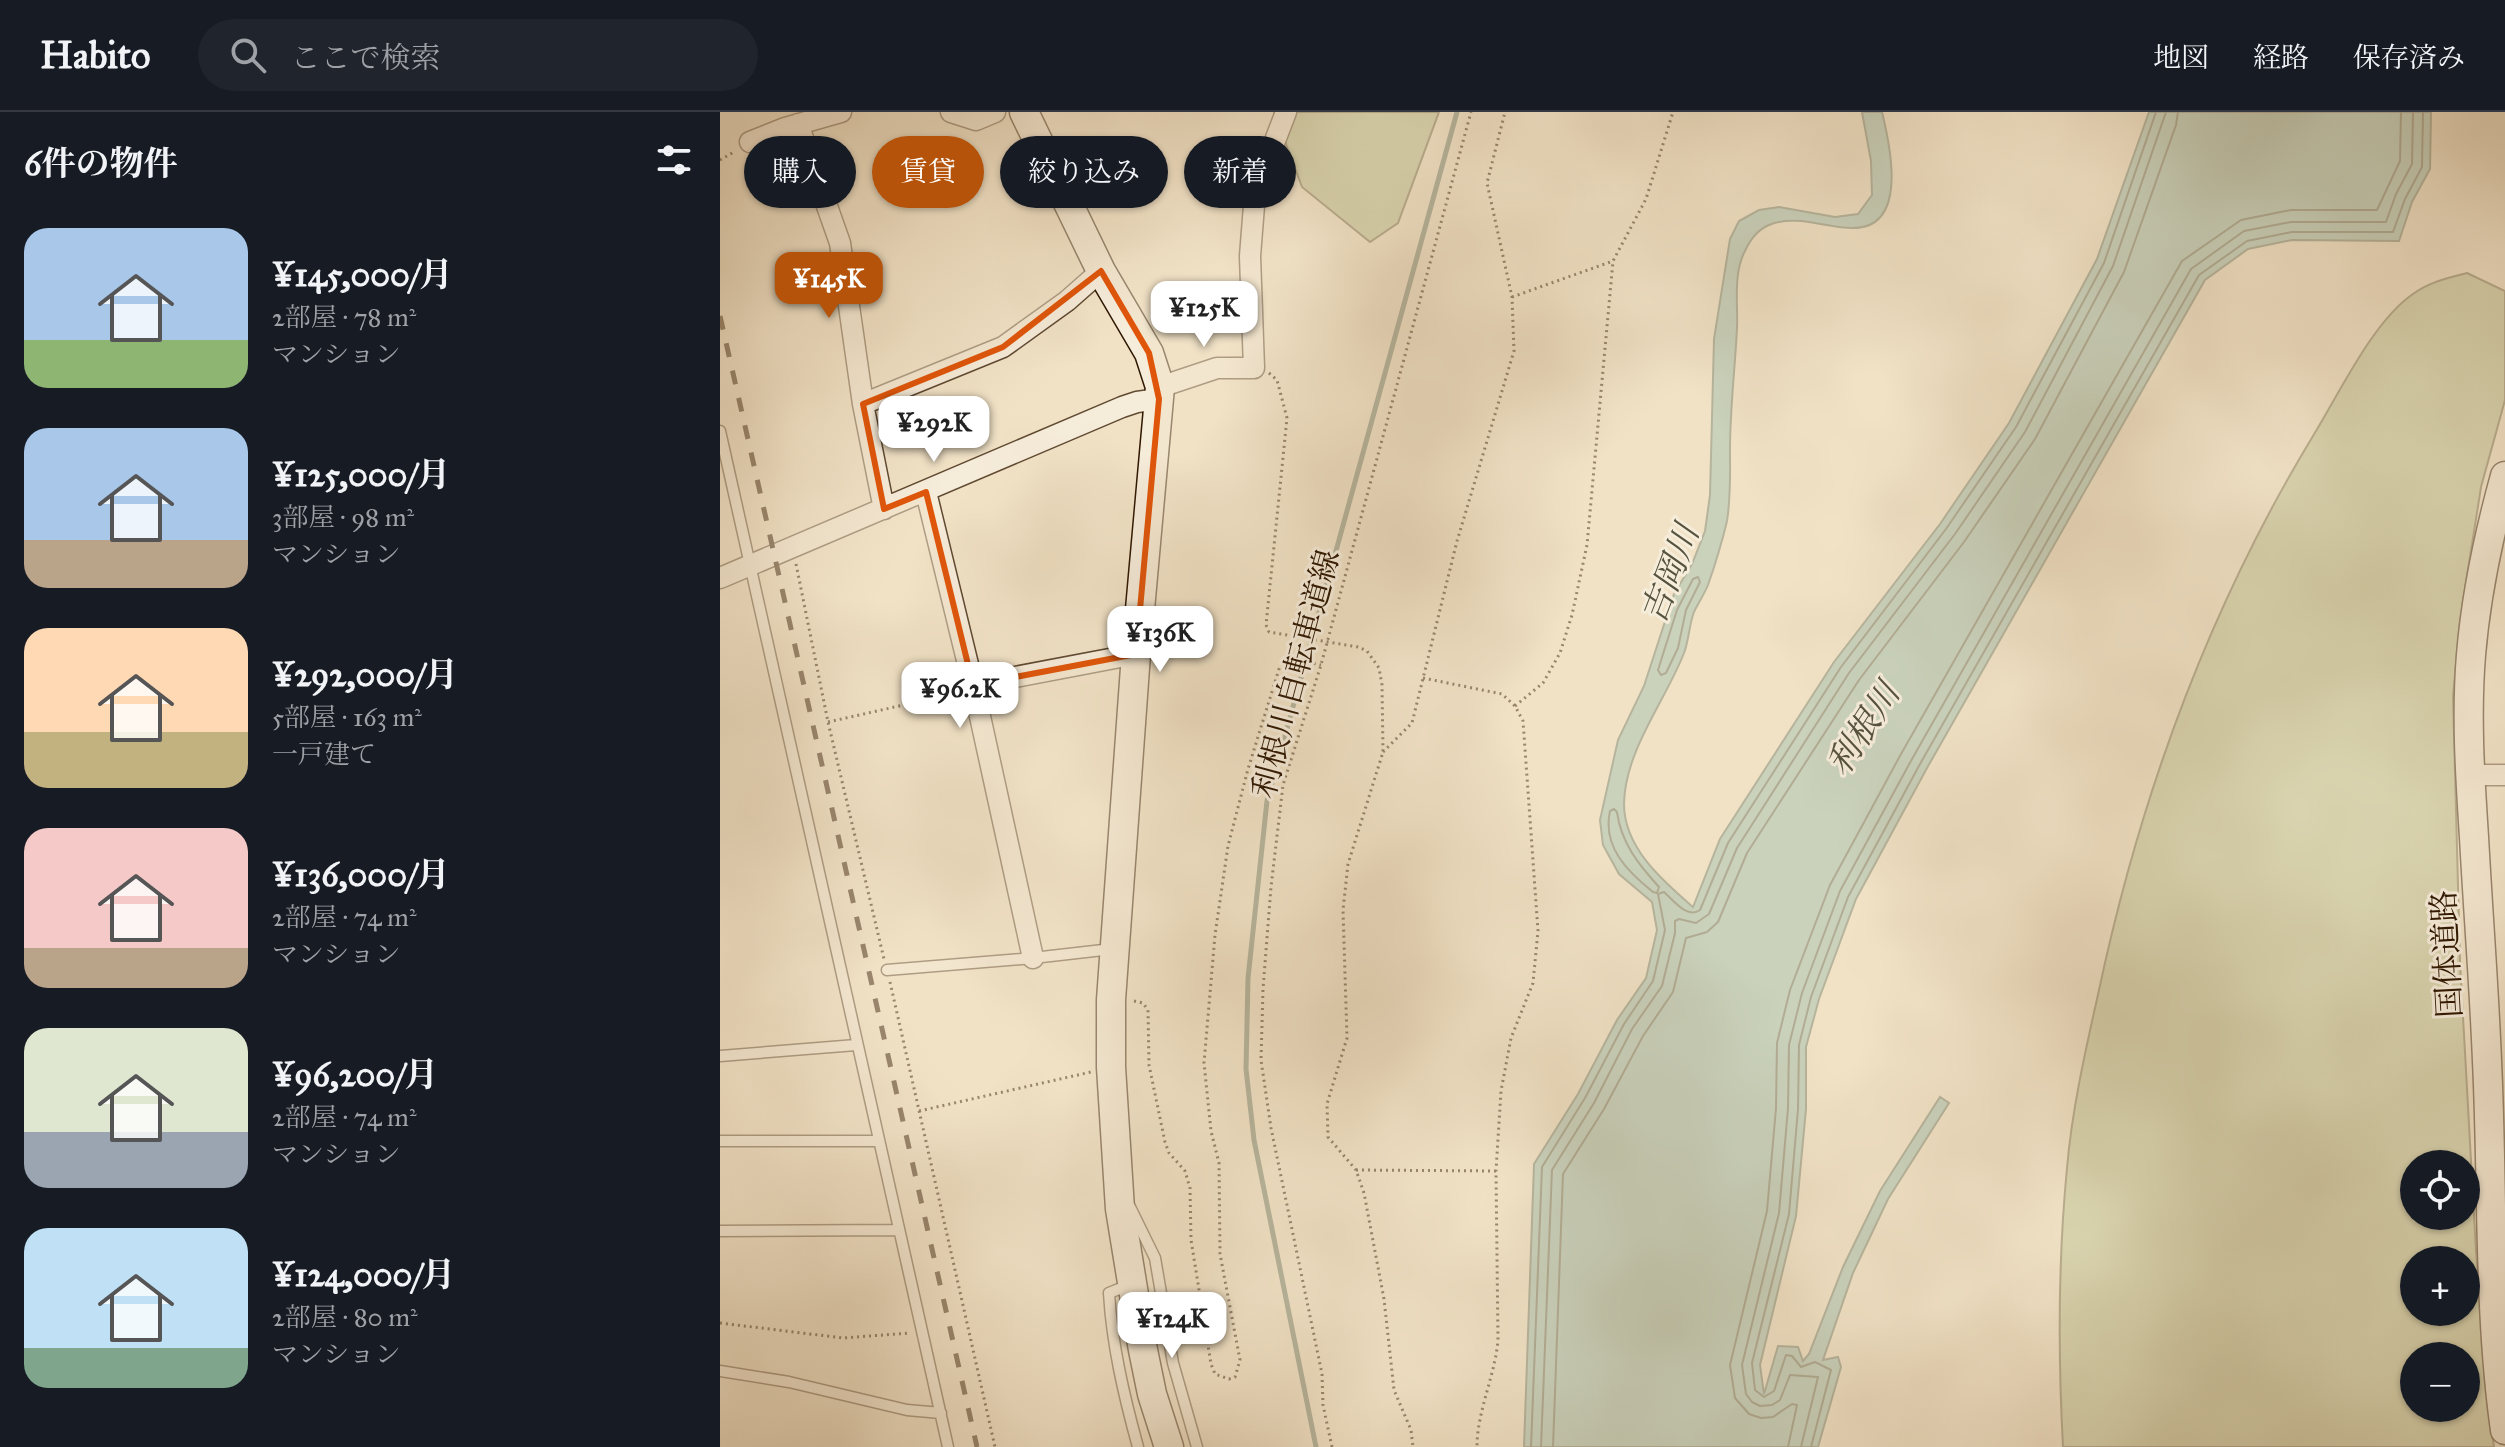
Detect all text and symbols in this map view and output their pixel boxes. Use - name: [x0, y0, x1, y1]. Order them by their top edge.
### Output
- search box: [198, 19, 758, 91]
- text: Habito: [40, 32, 150, 78]
- icon: search: [226, 33, 270, 77]
- text: ここで検索: [290, 40, 440, 76]
- text: 地図: [2153, 40, 2209, 75]
- text: 経路: [2253, 40, 2309, 75]
- text: 保存済み: [2353, 40, 2465, 75]
- chip: 購入: [744, 136, 856, 208]
- chip: 賃貸: [872, 136, 984, 208]
- chip: 絞り込み: [1000, 136, 1168, 208]
- chip: 新着: [1184, 136, 1296, 208]
- icon: filters: [652, 138, 696, 182]
- text: 6件の物件: [24, 143, 177, 184]
- pin: ¥145K: [773, 252, 885, 320]
- text: ¥145,000/月: [272, 254, 453, 295]
- icon: home: [88, 260, 184, 356]
- text: ¥145K: [793, 262, 865, 294]
- pin: ¥125K: [1148, 281, 1260, 349]
- text: ¥125K: [1169, 291, 1239, 323]
- text: 2部屋 · 78 m²: [272, 301, 416, 333]
- text: マンション: [272, 338, 401, 370]
- pin: ¥292K: [878, 396, 990, 464]
- text: ¥292K: [896, 406, 972, 438]
- text: ¥125,000/月: [272, 454, 451, 495]
- icon: home: [88, 460, 184, 556]
- text: 3部屋 · 98 m²: [272, 501, 414, 533]
- water label: 吉岡川: [1633, 515, 1709, 629]
- text: マンション: [272, 538, 401, 570]
- street label: 利根川自転車道線: [1244, 545, 1348, 803]
- pin: ¥136K: [1104, 606, 1216, 674]
- text: ¥136K: [1125, 616, 1195, 648]
- text: ¥292,000/月: [272, 654, 458, 695]
- icon: home: [88, 660, 184, 756]
- pin: ¥96.2K: [895, 662, 1025, 730]
- text: ¥96.2K: [919, 672, 1001, 704]
- water label: 利根川: [1818, 672, 1910, 783]
- text: 5部屋 · 163 m²: [272, 701, 422, 733]
- text: 一戸建て: [272, 738, 376, 770]
- text: ¥136,000/月: [272, 854, 450, 895]
- icon: home: [88, 860, 184, 956]
- street label: 国体道路: [2424, 889, 2470, 1019]
- text: 2部屋 · 74 m²: [272, 901, 416, 933]
- text: マンション: [272, 938, 401, 970]
- text: ¥96,200/月: [272, 1054, 438, 1095]
- icon: home: [88, 1060, 184, 1156]
- text: 2部屋 · 74 m²: [272, 1101, 416, 1133]
- text: マンション: [272, 1138, 401, 1170]
- map controls: [2400, 1150, 2480, 1422]
- button: locate: [2400, 1150, 2480, 1230]
- button: +: [2400, 1246, 2480, 1326]
- text: ¥124,000/月: [272, 1254, 456, 1295]
- icon: home: [88, 1260, 184, 1356]
- pin: ¥124K: [1116, 1292, 1228, 1360]
- text: 2部屋 · 80 m²: [272, 1301, 418, 1333]
- text: ¥124K: [1135, 1302, 1209, 1334]
- text: マンション: [272, 1338, 401, 1370]
- button: −: [2400, 1342, 2480, 1422]

